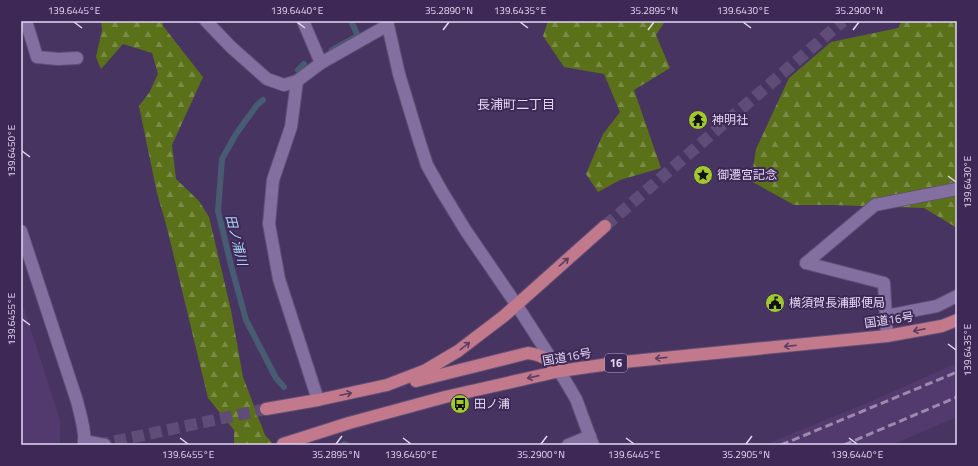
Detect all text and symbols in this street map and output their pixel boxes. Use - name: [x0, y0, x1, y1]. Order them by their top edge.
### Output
- text: 139.6445°E: [48, 3, 101, 18]
- text: 139.6440°E: [271, 3, 324, 18]
- text: 35.2890°N: [425, 3, 473, 18]
- text: 139.6435°E: [494, 3, 547, 18]
- text: 35.2895°N: [630, 3, 678, 18]
- text: 139.6430°E: [717, 3, 770, 18]
- text: 35.2900°N: [835, 3, 883, 18]
- district label: 長浦町二丁目: [477, 94, 555, 114]
- temple icon: 神明社: [687, 109, 709, 131]
- place label: 神明社: [712, 110, 748, 129]
- text: 139.6450°E: [4, 124, 19, 177]
- text: 139.6430°E: [960, 155, 975, 208]
- place icon: 御遷宮記念: [692, 164, 714, 186]
- place label: 御遷宮記念: [717, 165, 777, 184]
- water label: 田ノ浦川: [221, 212, 253, 270]
- one-way arrow: [559, 257, 569, 267]
- text: 139.6455°E: [4, 292, 19, 345]
- public building icon: 横須賀長浦郵便局: [764, 292, 786, 314]
- place label: 横須賀長浦郵便局: [789, 293, 885, 312]
- street label: 国道16号: [863, 307, 915, 332]
- text: 139.6435°E: [960, 323, 975, 376]
- one-way arrow: [913, 326, 926, 334]
- one-way arrow: [460, 342, 471, 350]
- one-way arrow: [784, 342, 797, 349]
- street label: 国道16号: [541, 343, 593, 370]
- road number: 16: [605, 354, 627, 372]
- one-way arrow: [655, 355, 668, 362]
- one-way arrow: [526, 374, 539, 382]
- one-way arrow: [339, 390, 352, 398]
- bus stop icon: 田ノ浦: [449, 393, 471, 415]
- place label: 田ノ浦: [474, 394, 510, 413]
- text: 139.6455°E: [162, 447, 215, 462]
- text: 35.2895°N: [312, 447, 360, 462]
- text: 139.6450°E: [385, 447, 438, 462]
- text: 35.2900°N: [517, 447, 565, 462]
- text: 139.6445°E: [608, 447, 661, 462]
- text: 35.2905°N: [722, 447, 770, 462]
- text: 139.6440°E: [831, 447, 884, 462]

